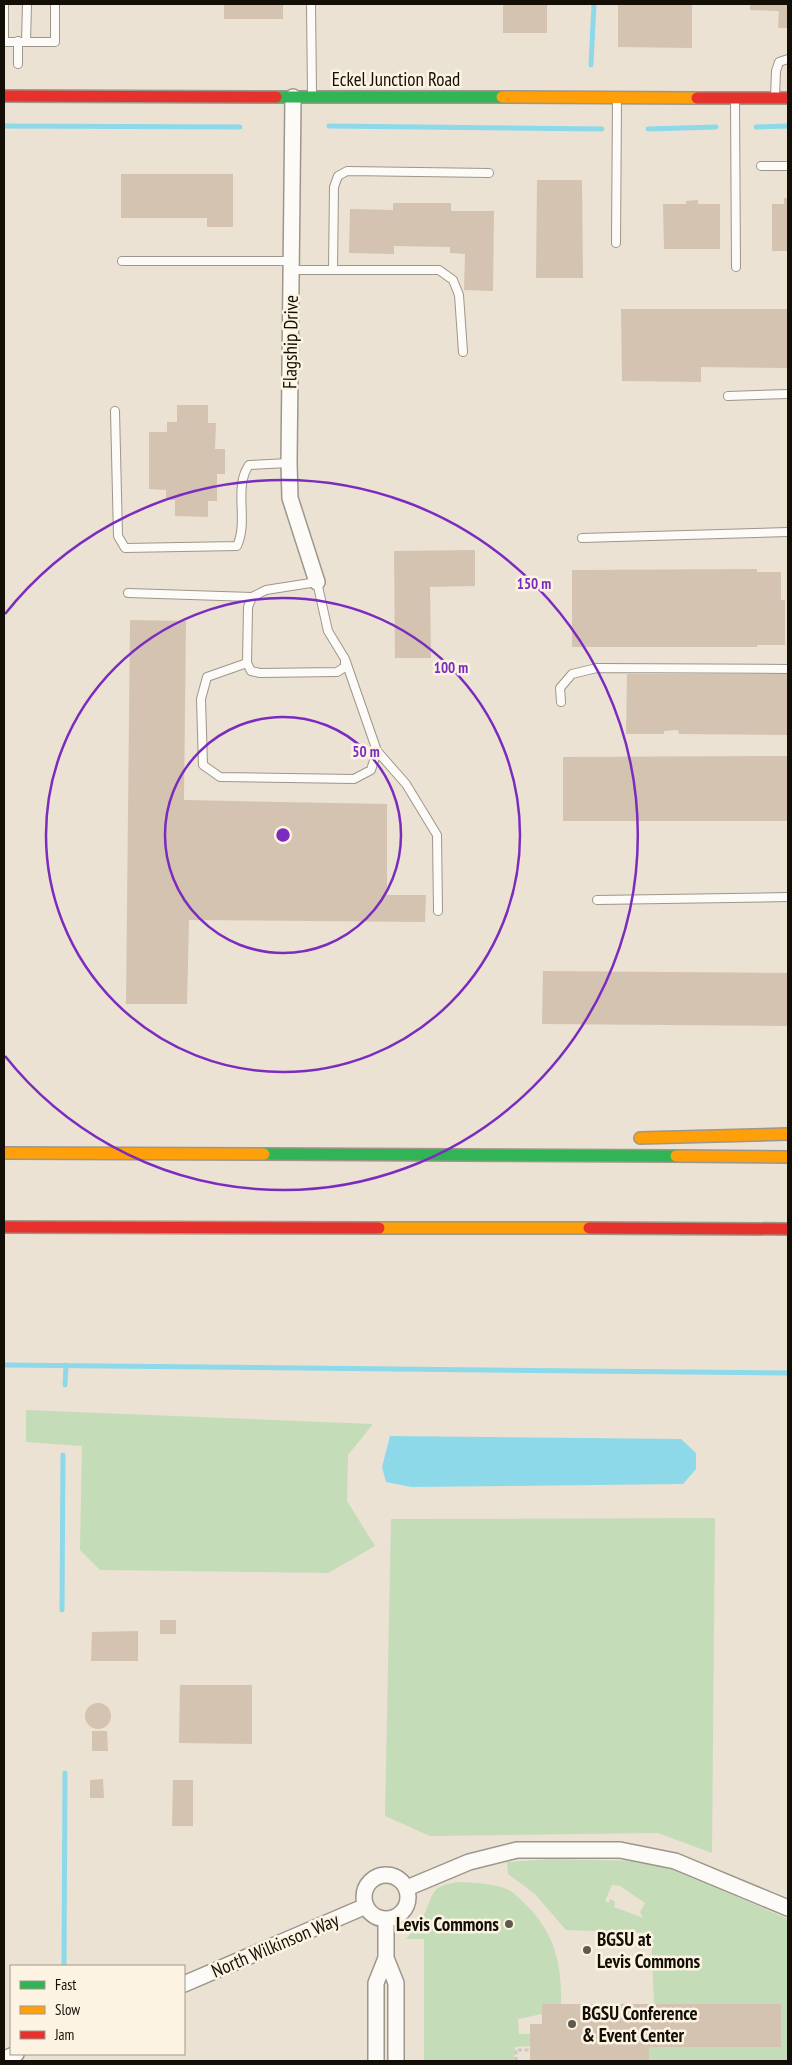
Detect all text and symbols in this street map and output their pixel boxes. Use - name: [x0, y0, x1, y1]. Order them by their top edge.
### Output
- street label: Eckel Junction Road: [332, 67, 460, 91]
- street label: Flagship Drive: [277, 295, 303, 389]
- text: 150 m: [517, 574, 551, 593]
- text: 100 m: [434, 658, 468, 677]
- text: 50 m: [352, 742, 380, 761]
- centre of rings: [274, 826, 292, 844]
- street label: North Wilkinson Way: [208, 1907, 343, 1983]
- place label: Levis Commons: [396, 1912, 499, 1936]
- marker: Levis Commons: [503, 1918, 515, 1930]
- place label: BGSU at Levis Commons: [597, 1927, 700, 1973]
- marker: BGSU at Levis Commons: [581, 1944, 593, 1956]
- legend: [10, 1965, 185, 2055]
- text: Fast: [55, 1975, 76, 1994]
- text: Slow: [55, 2000, 80, 2019]
- place label: BGSU Conference & Event Center: [582, 2001, 698, 2047]
- marker: BGSU Conference & Event Center: [566, 2018, 578, 2030]
- text: Jam: [54, 2025, 74, 2044]

